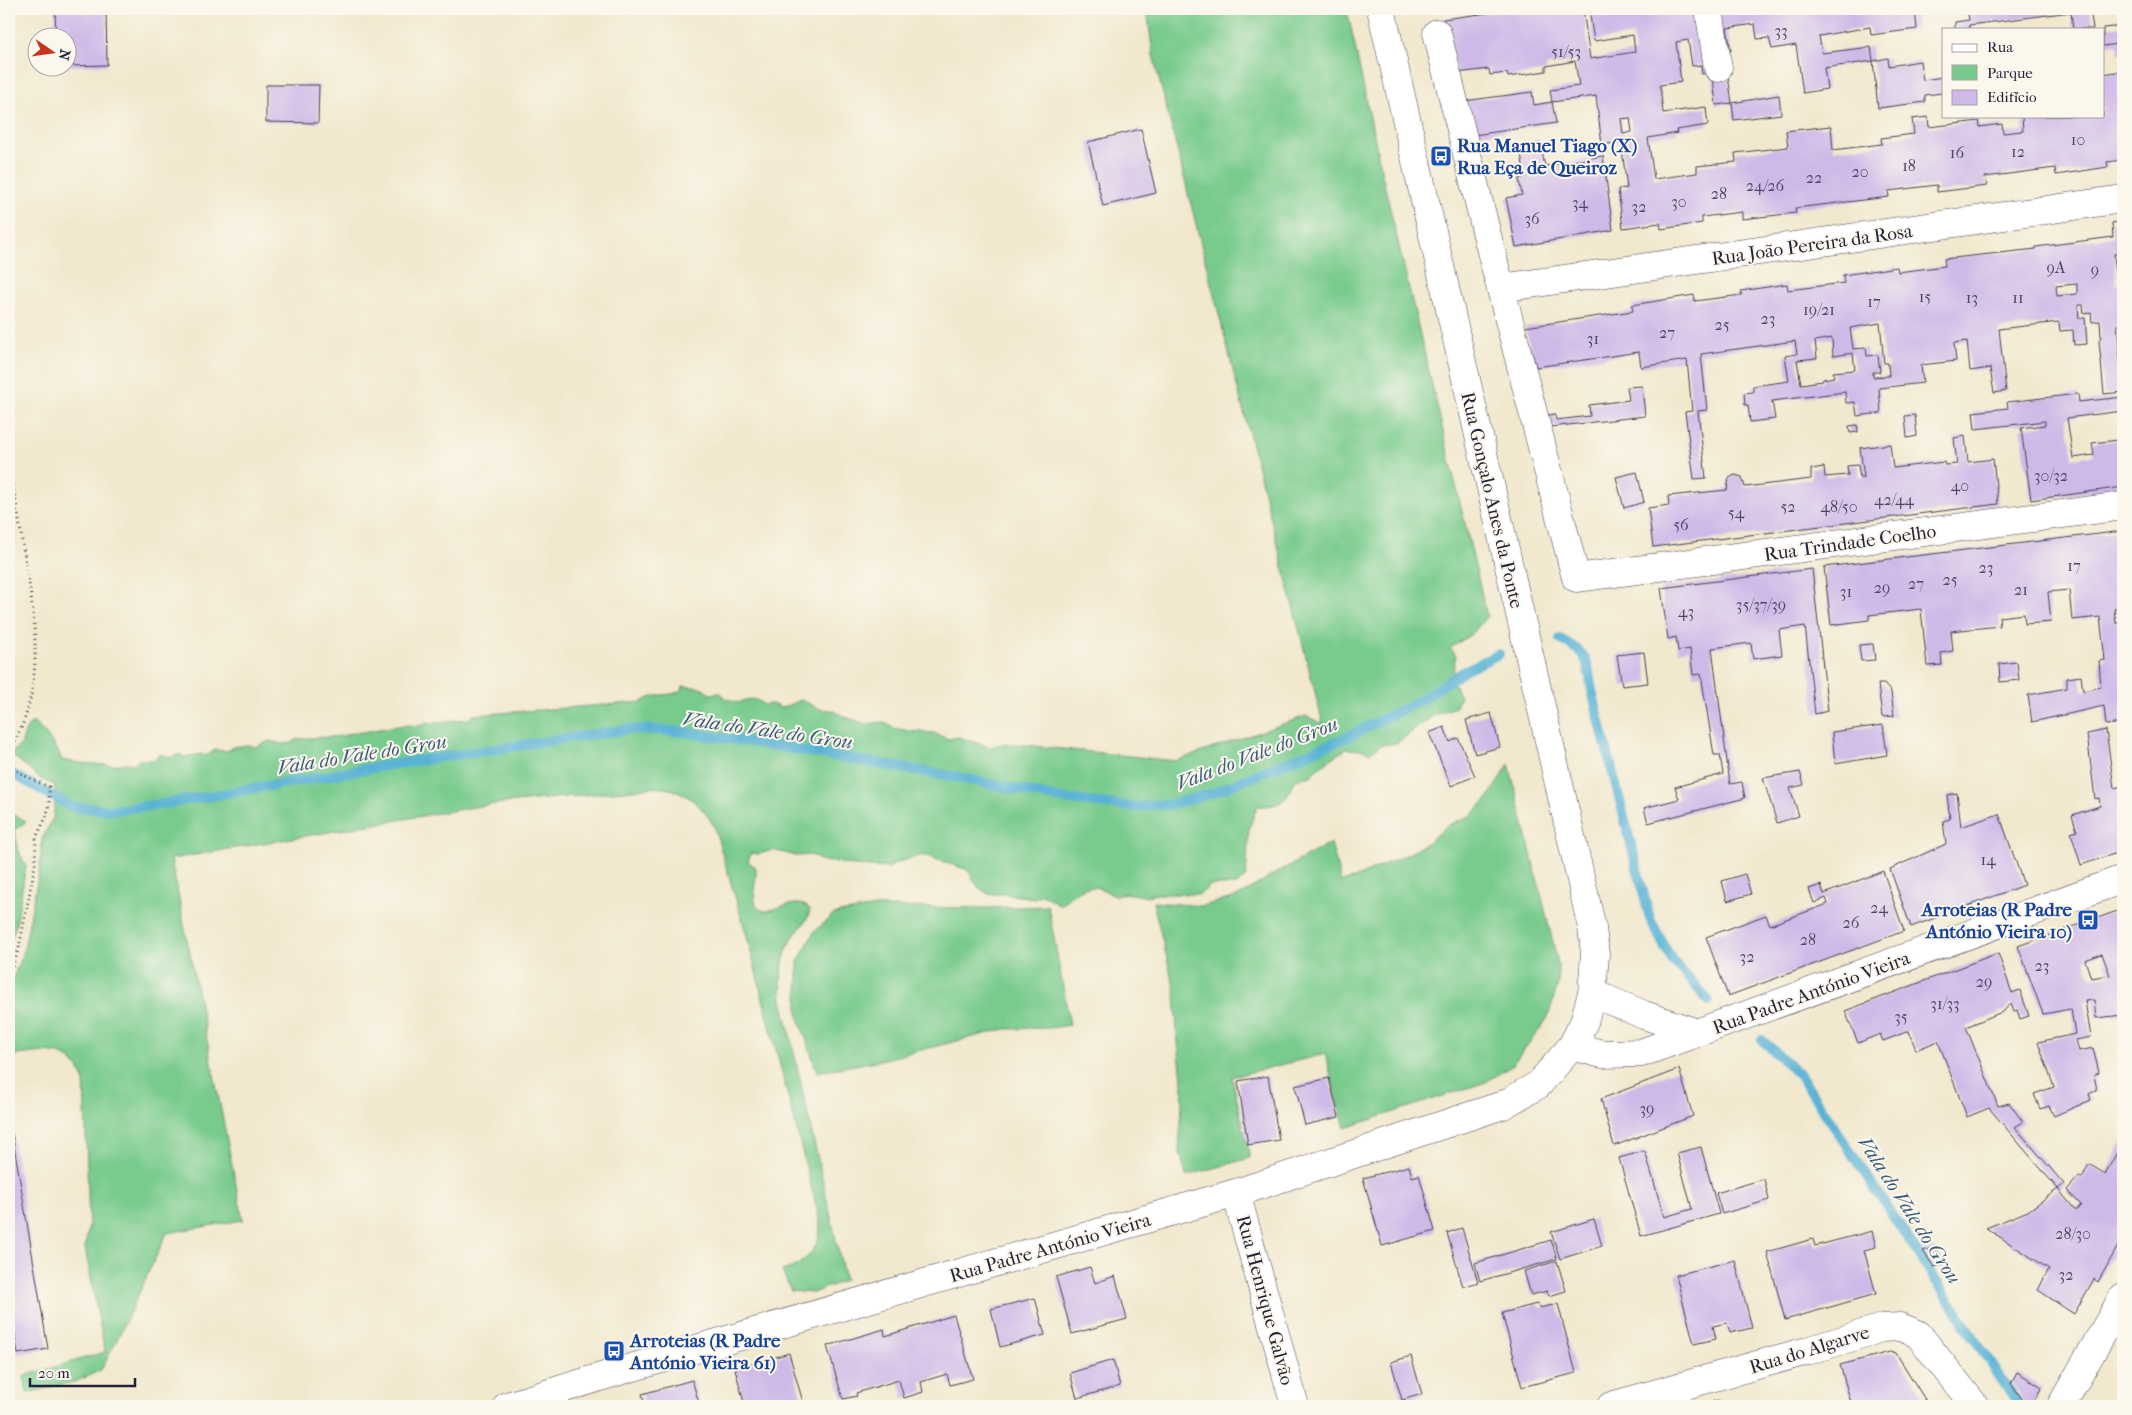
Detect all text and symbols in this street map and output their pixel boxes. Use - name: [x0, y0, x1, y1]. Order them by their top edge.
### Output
- house number: 33: [1774, 21, 1788, 40]
- north arrow: [28, 28, 78, 78]
- legend: [1942, 28, 2104, 118]
- text: Rua: [1987, 38, 2014, 56]
- house number: 51/53: [1551, 42, 1581, 61]
- text: N: [55, 48, 74, 62]
- text: Parque: [1987, 64, 2033, 82]
- text: Edifício: [1987, 88, 2037, 106]
- house number: 10: [2071, 130, 2085, 149]
- place label: Rua Manuel Tiago (X) Rua Eça de Queiroz: [1457, 135, 1637, 179]
- house number: 12: [2011, 142, 2025, 161]
- house number: 16: [1950, 143, 1964, 162]
- bus stop icon: Rua Manuel Tiago (X) Rua Eça de Queiroz: [1429, 144, 1453, 168]
- house number: 18: [1902, 156, 1916, 175]
- house number: 20: [1851, 162, 1869, 181]
- house number: 22: [1806, 168, 1822, 187]
- house number: 24/26: [1746, 176, 1785, 195]
- house number: 28: [1711, 184, 1727, 203]
- house number: 30: [1671, 192, 1687, 211]
- house number: 34: [1572, 193, 1589, 212]
- house number: 32: [1632, 197, 1646, 216]
- house number: 36: [1524, 209, 1540, 228]
- street label: Rua João Pereira da Rosa: [1710, 220, 1914, 270]
- house number: 9A: [2047, 258, 2066, 277]
- house number: 9: [2091, 260, 2099, 279]
- house number: 15: [1919, 287, 1931, 306]
- house number: 13: [1966, 288, 1978, 307]
- house number: 11: [2012, 288, 2024, 307]
- house number: 17: [1867, 292, 1881, 311]
- house number: 19/21: [1803, 300, 1835, 319]
- house number: 23: [1761, 309, 1775, 328]
- house number: 25: [1714, 315, 1730, 334]
- house number: 27: [1659, 323, 1675, 342]
- house number: 31: [1587, 329, 1599, 348]
- street label: Rua Gonçalo Anes da Ponte: [1456, 390, 1528, 611]
- house number: 30/32: [2034, 466, 2068, 485]
- house number: 40: [1951, 476, 1969, 495]
- house number: 42/44: [1874, 490, 1915, 509]
- house number: 52: [1780, 497, 1796, 516]
- house number: 48/50: [1820, 497, 1858, 516]
- house number: 54: [1728, 503, 1745, 522]
- house number: 56: [1673, 515, 1689, 534]
- street label: Rua Trindade Coelho: [1763, 520, 1938, 566]
- house number: 17: [2067, 556, 2081, 575]
- house number: 23: [1979, 558, 1993, 577]
- house number: 25: [1942, 570, 1958, 589]
- house number: 27: [1908, 574, 1924, 593]
- house number: 29: [1874, 578, 1890, 597]
- house number: 21: [2014, 580, 2028, 599]
- house number: 31: [1840, 582, 1852, 601]
- house number: 35/37/39: [1736, 595, 1786, 614]
- house number: 43: [1678, 602, 1694, 621]
- water label: Vala do Vale do Grou: [682, 707, 854, 754]
- water label: Vala do Vale do Grou: [1173, 712, 1341, 795]
- water label: Vala do Vale do Grou: [276, 730, 448, 779]
- house number: 14: [1980, 850, 1996, 869]
- house number: 24: [1870, 898, 1888, 917]
- place label: Arroteias (R Padre António Vieira 10): [1921, 899, 2073, 943]
- bus stop icon: Arroteias (R Padre António Vieira 10): [2076, 908, 2100, 932]
- house number: 26: [1843, 913, 1860, 932]
- house number: 28: [1800, 930, 1816, 949]
- street label: Rua Padre António Vieira: [1710, 947, 1913, 1039]
- house number: 32: [1740, 947, 1754, 966]
- house number: 23: [2035, 956, 2049, 975]
- house number: 29: [1976, 972, 1992, 991]
- house number: 31/33: [1930, 994, 1960, 1013]
- house number: 35: [1894, 1007, 1908, 1026]
- house number: 39: [1640, 1099, 1654, 1118]
- water label: Vala do Vale do Grou: [1853, 1132, 1966, 1288]
- street label: Rua Padre António Vieira: [947, 1209, 1154, 1287]
- street label: Rua Henrique Galvão: [1232, 1213, 1298, 1388]
- house number: 28/30: [2055, 1224, 2091, 1243]
- house number: 32: [2059, 1265, 2073, 1284]
- street label: Rua do Algarve: [1747, 1321, 1872, 1379]
- place label: Arroteias (R Padre António Vieira 61): [629, 1330, 781, 1374]
- bus stop icon: Arroteias (R Padre António Vieira 61): [602, 1339, 626, 1363]
- scale bar: [30, 1355, 135, 1387]
- text: 20 m: [38, 1364, 70, 1382]

